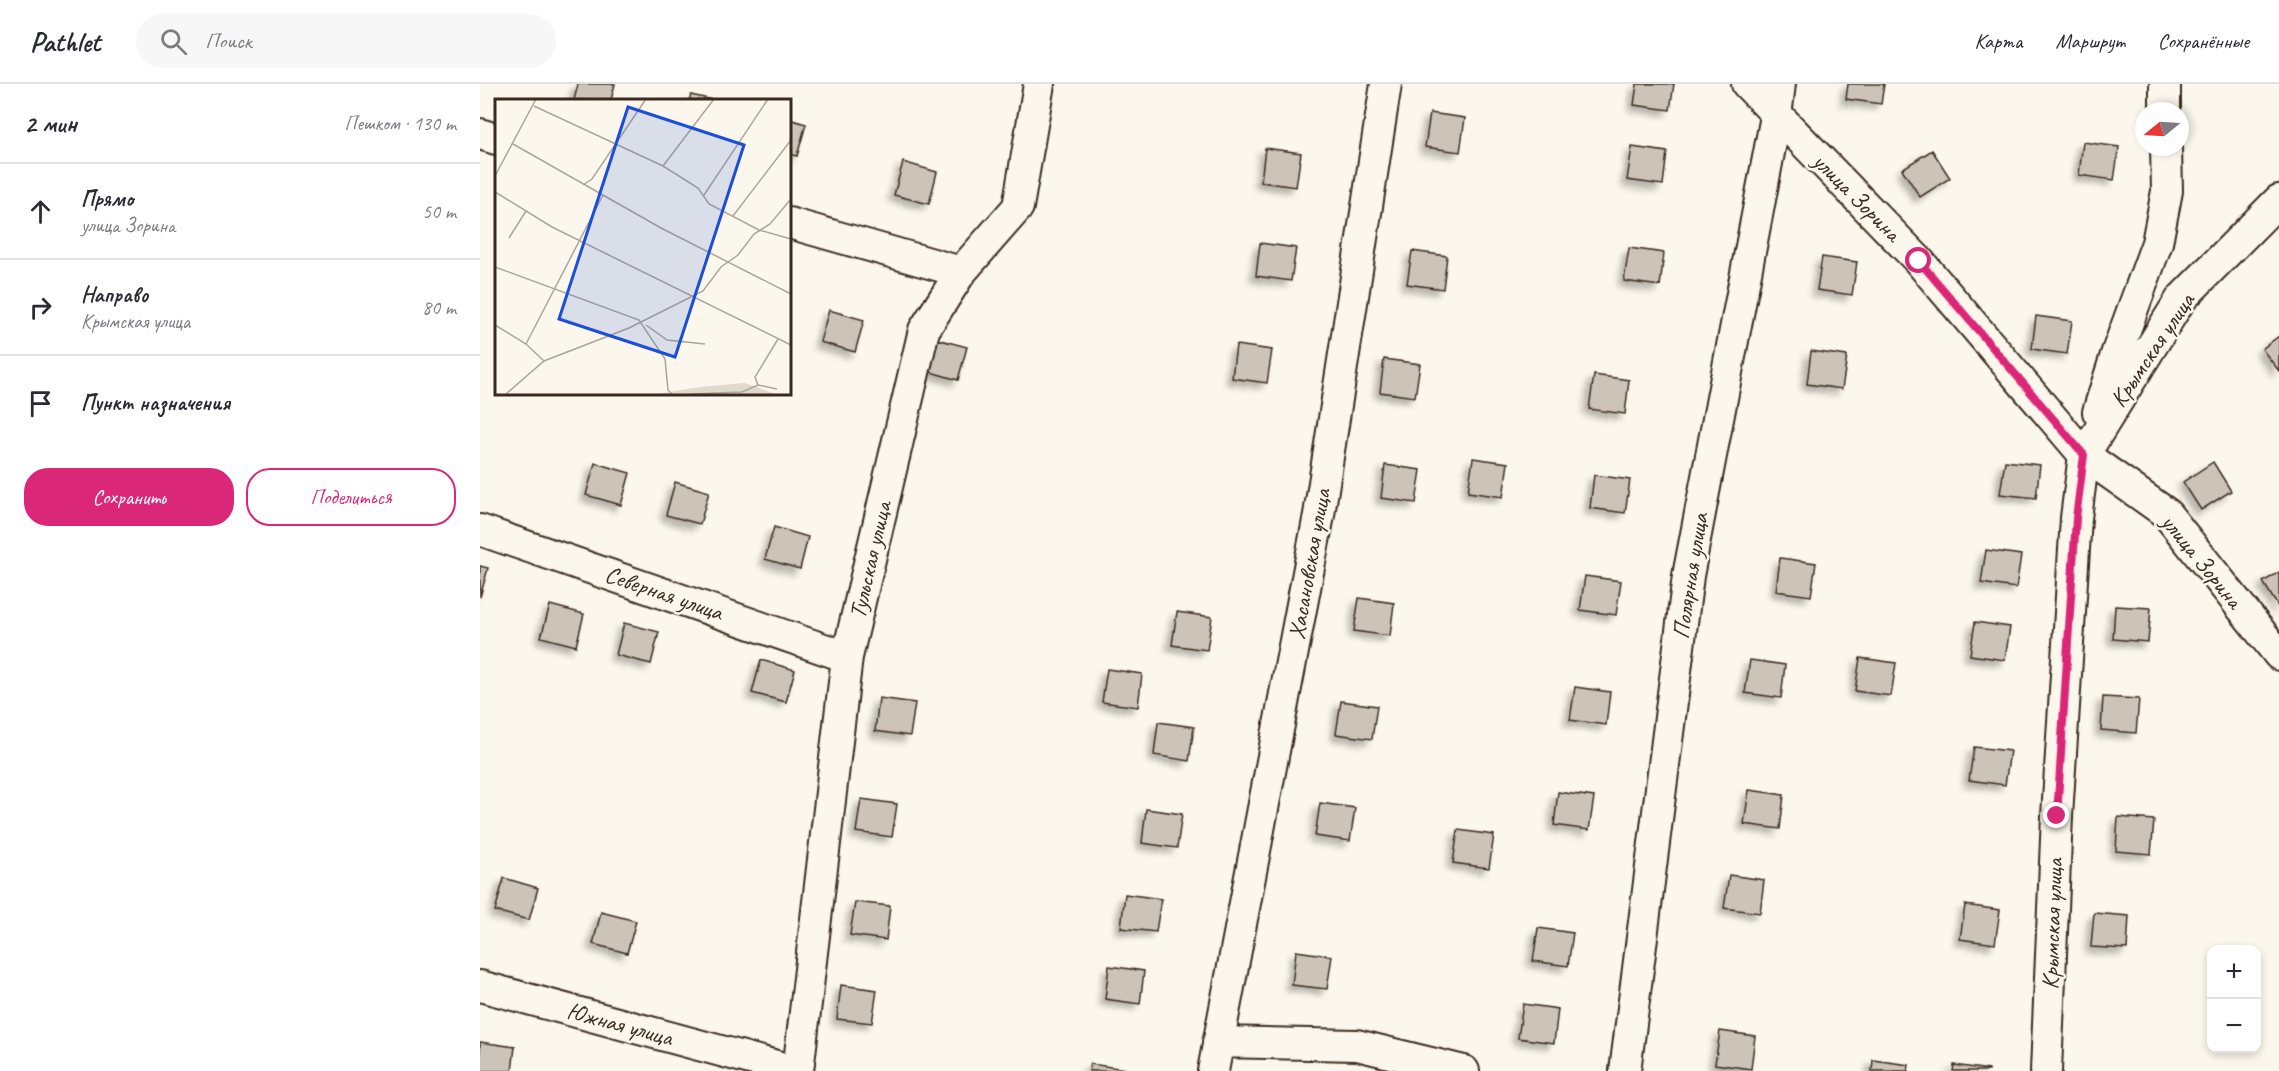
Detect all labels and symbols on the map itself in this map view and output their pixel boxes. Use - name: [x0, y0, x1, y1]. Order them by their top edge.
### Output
- inset map: [495, 99, 790, 394]
- north arrow: [2135, 102, 2189, 156]
- street label: улица Зорина: [1805, 145, 1909, 249]
- route start: [1905, 247, 1931, 273]
- street label: Крымская улица: [2103, 286, 2202, 413]
- street label: Хасановская улица: [1281, 485, 1337, 641]
- street label: Тульская улица: [842, 496, 898, 621]
- street label: улица Зорина: [2154, 506, 2251, 616]
- street label: Полярная улица: [1665, 510, 1715, 641]
- street label: Северная улица: [601, 559, 728, 628]
- route end: [2043, 802, 2069, 828]
- street label: Крымская улица: [2035, 857, 2069, 990]
- street label: Южная улица: [564, 996, 677, 1053]

